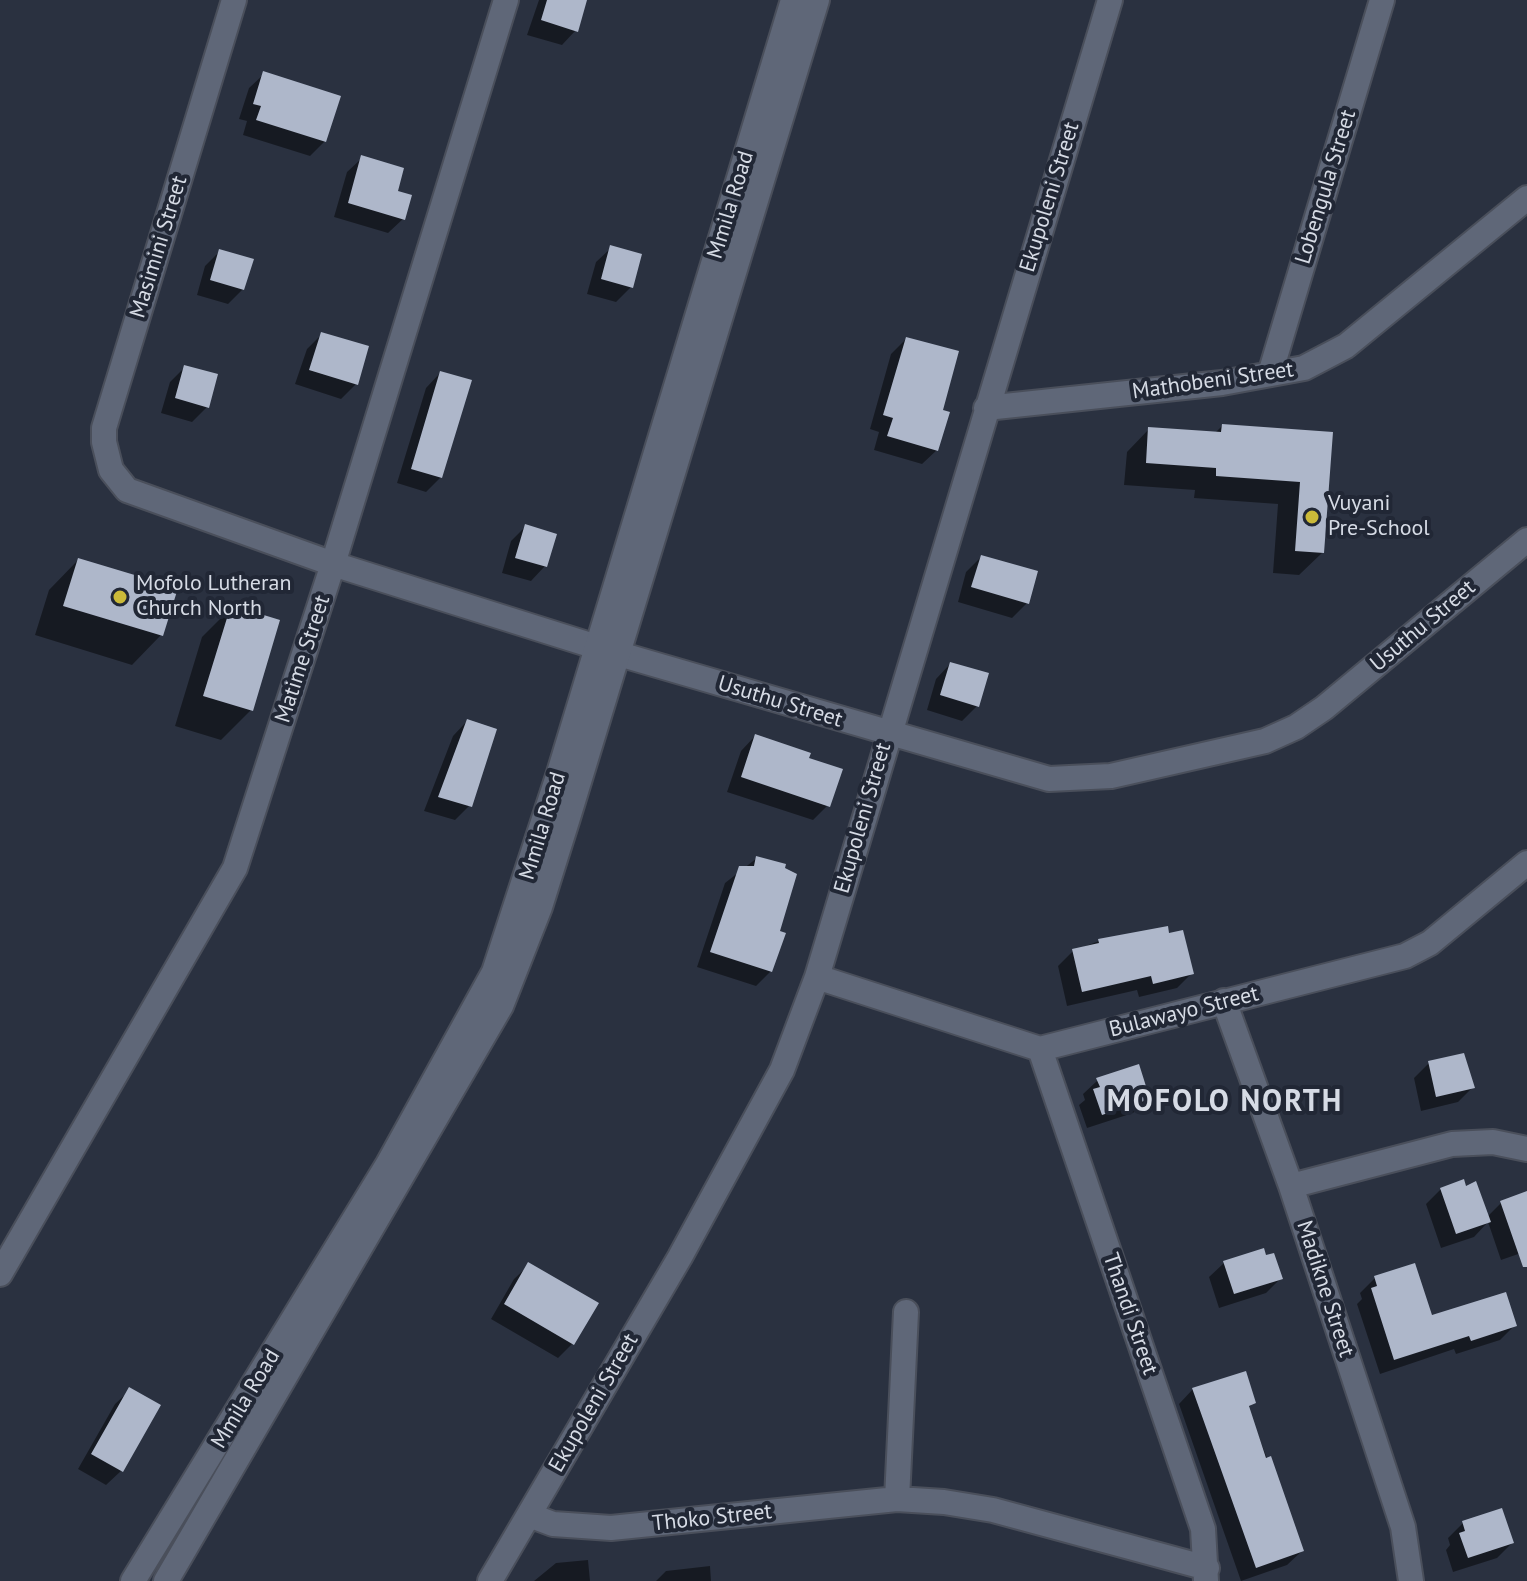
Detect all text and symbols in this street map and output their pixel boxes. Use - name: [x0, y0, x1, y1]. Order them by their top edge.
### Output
- street label: Lobengula Street: [1290, 107, 1362, 267]
- street label: Ekupoleni Street: [1015, 119, 1085, 275]
- street label: Mmila Road: [702, 148, 760, 262]
- street label: Masimini Street: [125, 173, 193, 321]
- street label: Mathobeni Street: [1131, 357, 1295, 405]
- place label: Vuyani Pre-School: [1328, 491, 1430, 542]
- marker: Vuyani Pre-School: [1303, 508, 1321, 526]
- place label: Mofolo Lutheran Church North: [136, 571, 291, 622]
- street label: Usuthu Street: [1365, 574, 1481, 678]
- marker: Mofolo Lutheran Church North: [111, 588, 129, 606]
- street label: Matime Street: [270, 592, 336, 726]
- street label: Usuthu Street: [715, 671, 845, 733]
- street label: Ekupoleni Street: [829, 740, 897, 896]
- street label: Mmila Road: [514, 769, 572, 883]
- street label: Bulawayo Street: [1107, 981, 1261, 1043]
- district label: MOFOLO NORTH: [1107, 1084, 1343, 1120]
- street label: Madikne Street: [1291, 1217, 1359, 1361]
- street label: Thandi Street: [1097, 1250, 1163, 1378]
- street label: Ekupoleni Street: [544, 1329, 644, 1477]
- street label: Mmila Road: [206, 1345, 286, 1453]
- street label: Thoko Street: [651, 1499, 773, 1537]

